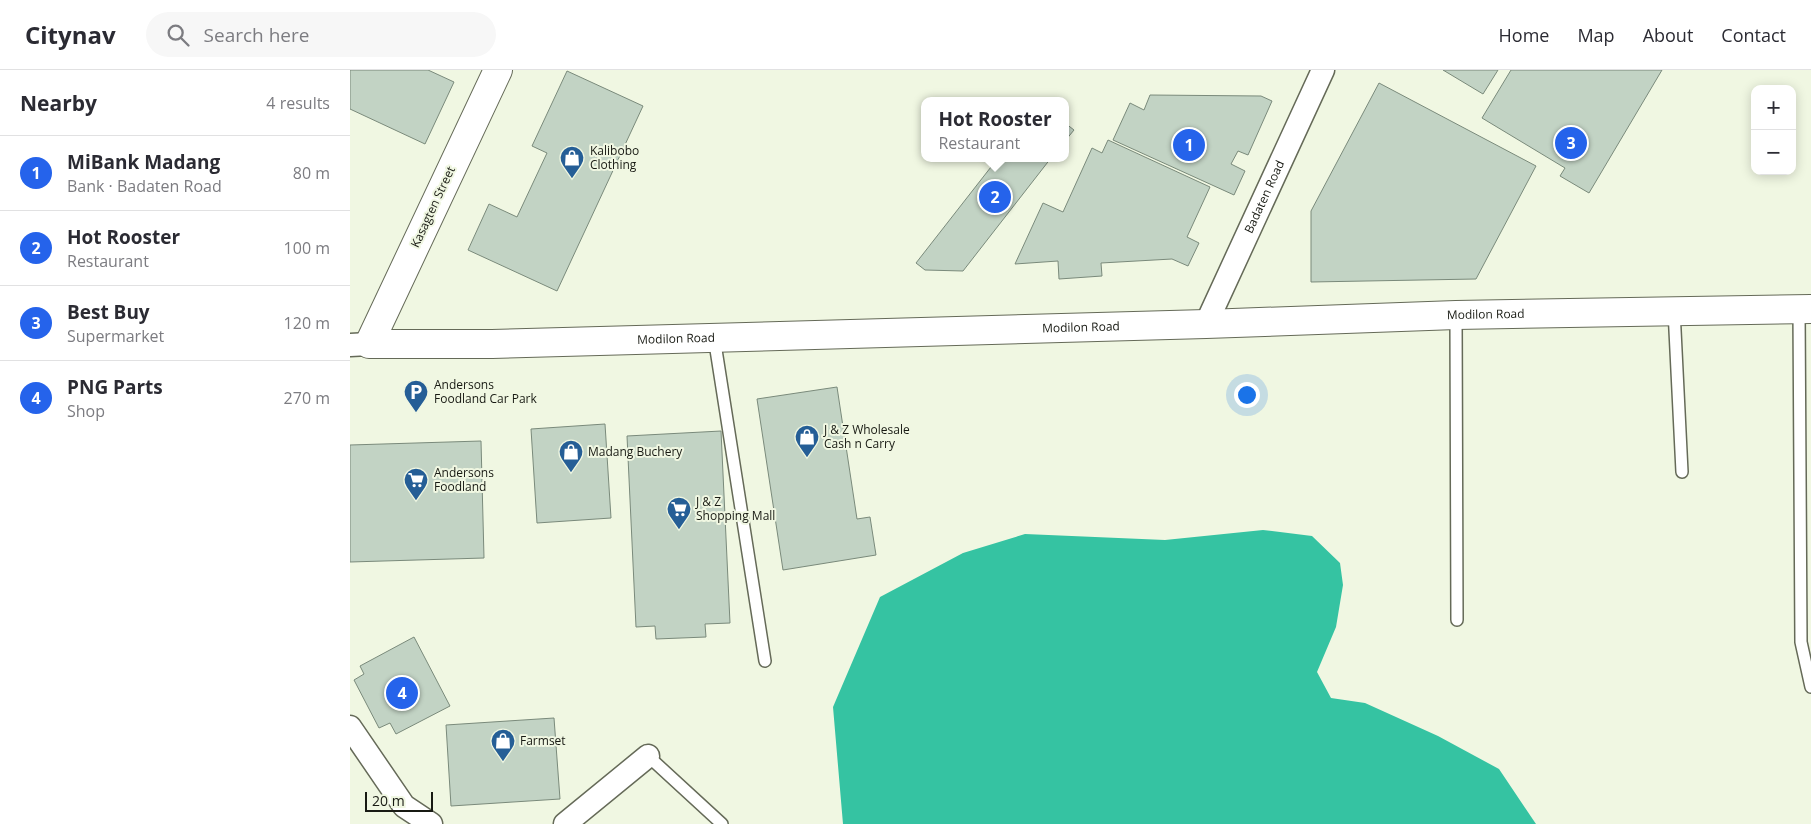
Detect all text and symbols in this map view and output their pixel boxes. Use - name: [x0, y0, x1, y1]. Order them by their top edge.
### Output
- search box: [146, 12, 496, 57]
- text: Citynav: [25, 18, 116, 51]
- icon: search: [164, 21, 192, 49]
- text: Search here: [204, 22, 309, 48]
- text: Home: [1499, 23, 1549, 47]
- text: Map: [1577, 23, 1615, 47]
- text: About: [1643, 23, 1693, 47]
- text: Contact: [1721, 23, 1786, 47]
- map controls: [1751, 85, 1796, 175]
- button: +: [1751, 85, 1796, 130]
- text: Nearby: [20, 89, 97, 117]
- text: 4 results: [266, 92, 330, 114]
- popup: [921, 97, 1069, 162]
- text: Hot Rooster: [938, 106, 1052, 132]
- pin: 3: [1555, 124, 1587, 162]
- pin: 1: [1173, 126, 1205, 164]
- button: −: [1751, 130, 1796, 175]
- text: Restaurant: [938, 132, 1020, 154]
- place label: Kalibobo Clothing: [590, 142, 639, 173]
- shop icon: Kalibobo Clothing: [559, 145, 585, 179]
- text: MiBank Madang: [67, 149, 220, 175]
- street label: Badaten Road: [1240, 157, 1288, 236]
- text: 1: [31, 162, 41, 184]
- text: 80 m: [293, 162, 330, 184]
- street label: Kasagten Street: [406, 163, 459, 250]
- text: Bank · Badaten Road: [67, 175, 222, 197]
- pin: 2: [979, 178, 1011, 216]
- text: Hot Rooster: [67, 224, 180, 250]
- text: 2: [31, 237, 41, 259]
- text: 100 m: [284, 237, 330, 259]
- text: Restaurant: [67, 250, 149, 272]
- text: Best Buy: [67, 299, 150, 325]
- street label: Modilon Road: [1447, 305, 1525, 323]
- text: 3: [31, 312, 41, 334]
- text: 120 m: [284, 312, 330, 334]
- street label: Modilon Road: [1042, 317, 1120, 337]
- text: Supermarket: [67, 325, 164, 347]
- street label: Modilon Road: [637, 329, 715, 348]
- text: PNG Parts: [67, 374, 163, 400]
- place label: Andersons Foodland Car Park: [434, 376, 538, 407]
- parking icon: Andersons Foodland Car Park: [403, 379, 429, 413]
- your location: [1234, 382, 1260, 408]
- text: 4: [31, 387, 41, 409]
- text: 270 m: [284, 387, 330, 409]
- text: Shop: [67, 400, 105, 422]
- place label: J & Z Wholesale Cash n Carry: [823, 421, 910, 452]
- shop icon: J & Z Wholesale Cash n Carry: [794, 424, 820, 458]
- shop icon: Madang Buchery: [558, 439, 584, 473]
- place label: Madang Buchery: [588, 443, 683, 460]
- place label: Andersons Foodland: [434, 464, 494, 495]
- supermarket icon: Andersons Foodland: [403, 467, 429, 501]
- place label: J & Z Shopping Mall: [695, 493, 775, 524]
- supermarket icon: J & Z Shopping Mall: [666, 496, 692, 530]
- pin: 4: [386, 674, 418, 712]
- shop icon: Farmset: [490, 728, 516, 762]
- place label: Farmset: [520, 732, 566, 749]
- scale bar: [365, 789, 432, 812]
- text: 20 m: [372, 791, 405, 810]

